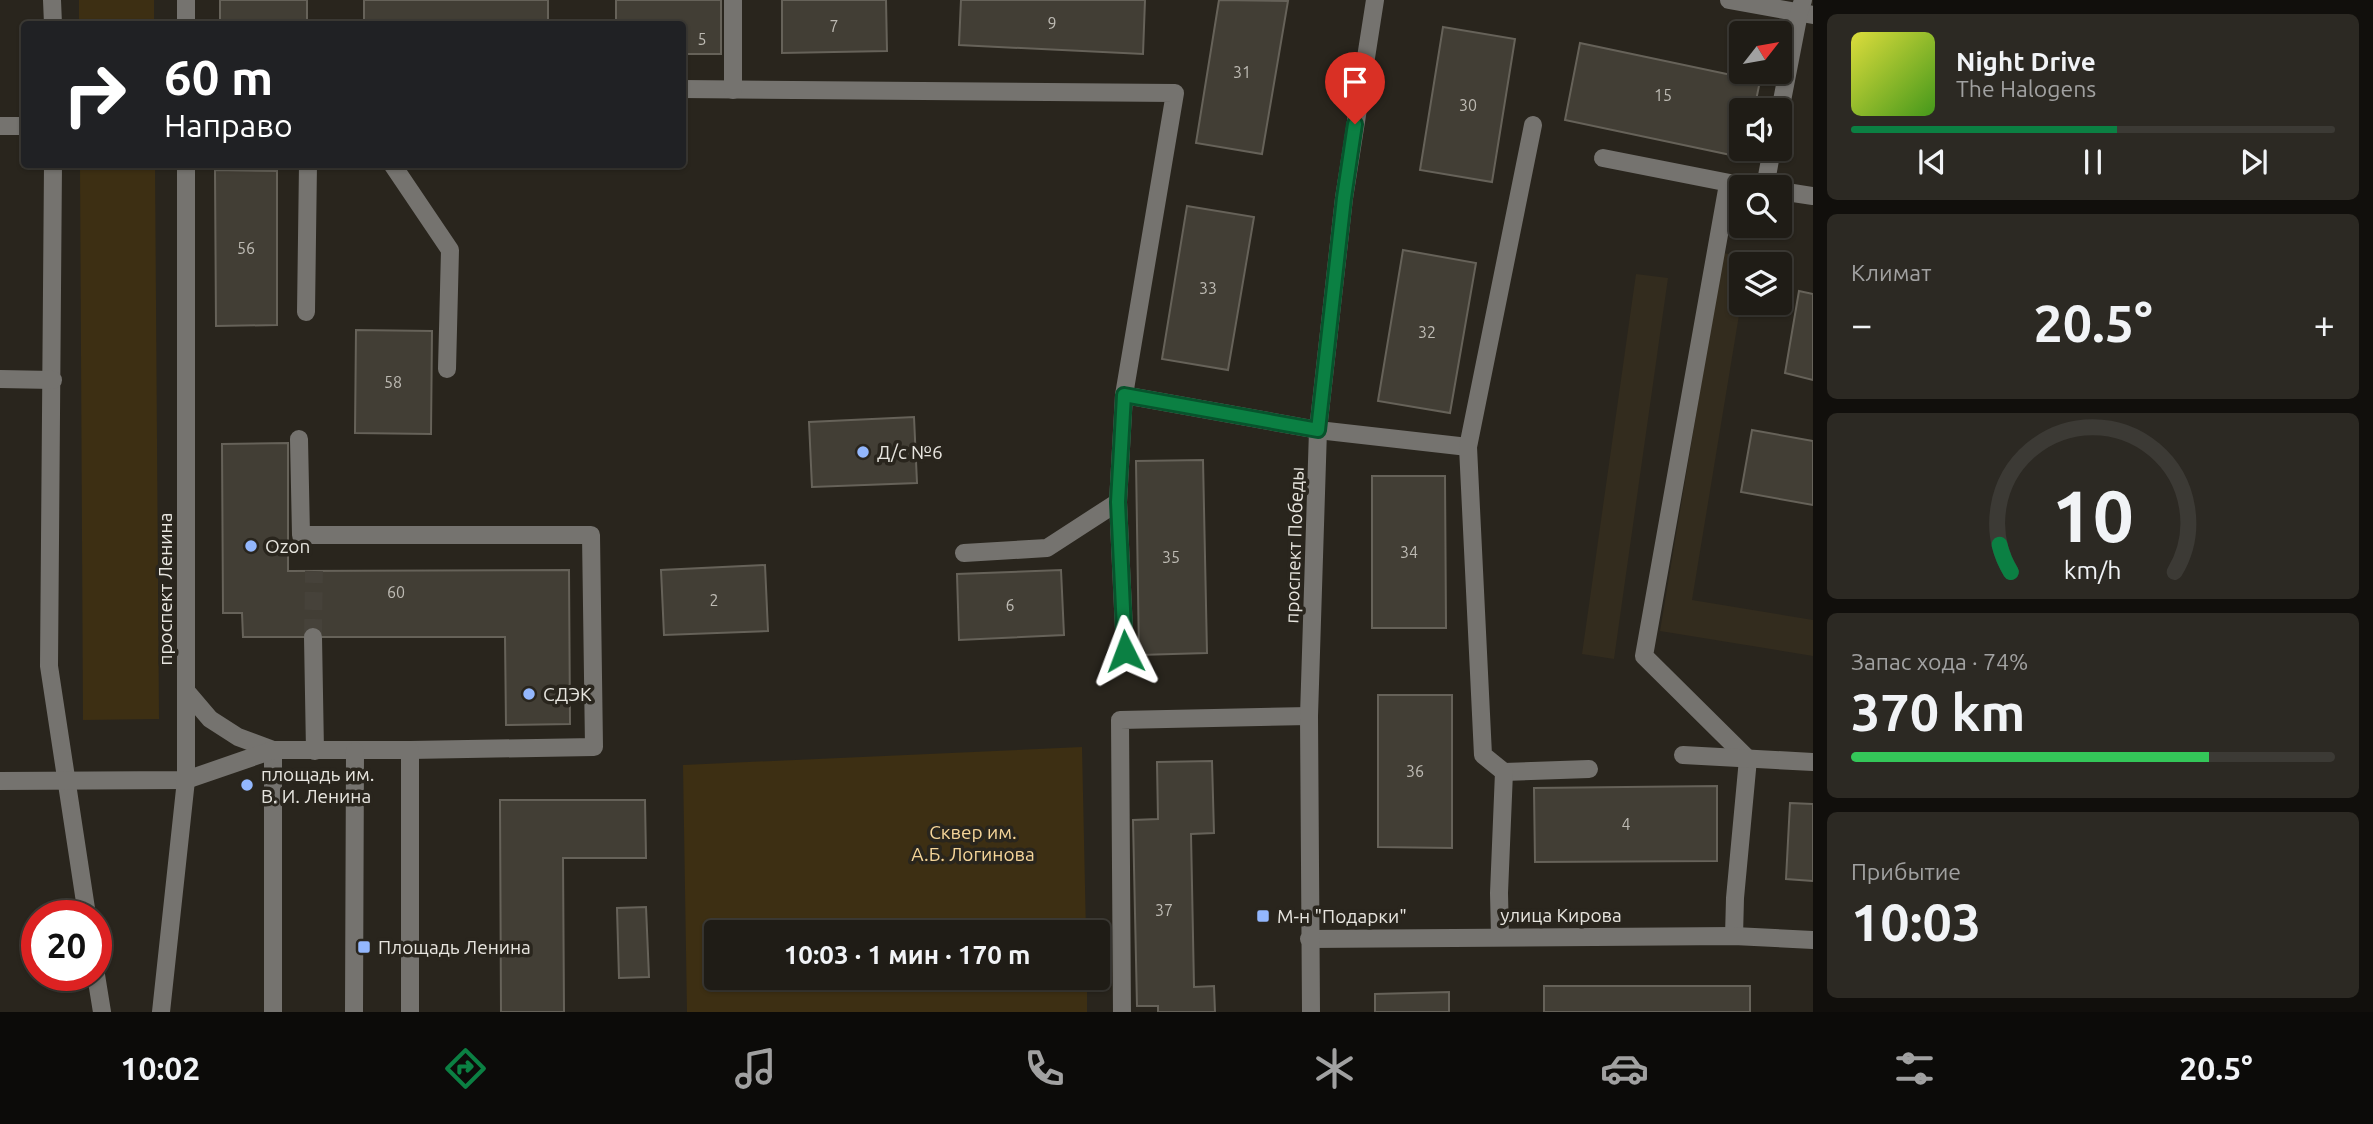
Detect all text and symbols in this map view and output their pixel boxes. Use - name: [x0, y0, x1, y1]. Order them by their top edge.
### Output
- house number: 9: [1047, 14, 1057, 32]
- house number: 7: [829, 17, 839, 35]
- north arrow: [1729, 21, 1792, 84]
- map controls: [1729, 21, 1792, 315]
- house number: 5: [697, 30, 707, 48]
- text: Night Drive: [1956, 47, 2096, 76]
- icon: right: [49, 49, 140, 140]
- text: 60 m: [164, 49, 273, 104]
- pin: [1325, 52, 1385, 124]
- house number: 31: [1233, 63, 1251, 81]
- icon: arrive: [1336, 63, 1374, 101]
- text: The Halogens: [1956, 76, 2096, 101]
- house number: 15: [1654, 86, 1672, 104]
- house number: 30: [1459, 96, 1477, 114]
- button: sound: [1729, 98, 1792, 161]
- text: Направо: [164, 107, 293, 143]
- icon: previous: [1913, 143, 1951, 181]
- icon: pause: [2074, 143, 2112, 181]
- icon: next: [2235, 143, 2273, 181]
- button: search: [1729, 175, 1792, 238]
- house number: 56: [237, 239, 255, 257]
- button: layers: [1729, 252, 1792, 315]
- text: Климат: [1851, 260, 1931, 285]
- house number: 33: [1199, 279, 1217, 297]
- text: 20.5°: [2033, 294, 2153, 352]
- text: −: [1851, 303, 1872, 345]
- text: +: [2314, 303, 2335, 345]
- house number: 32: [1418, 323, 1436, 341]
- house number: 58: [384, 373, 402, 391]
- place label: Д/с №6: [877, 441, 943, 463]
- marker: Д/с №6: [855, 444, 871, 460]
- street label: проспект Победы: [1280, 466, 1308, 624]
- text: 10: [2052, 474, 2134, 556]
- street label: проспект Ленина: [154, 513, 176, 665]
- place label: Ozon: [265, 535, 310, 557]
- marker: Ozon: [243, 538, 259, 554]
- house number: 34: [1400, 543, 1418, 561]
- house number: 35: [1162, 548, 1180, 566]
- text: km/h: [2064, 556, 2122, 584]
- house number: 60: [387, 583, 405, 601]
- house number: 2: [709, 591, 719, 609]
- house number: 6: [1005, 596, 1015, 614]
- position arrow: [1088, 614, 1162, 688]
- text: Запас хода · 74%: [1851, 649, 2028, 674]
- place label: СДЭК: [543, 683, 592, 705]
- text: 370 km: [1851, 683, 2025, 741]
- marker: СДЭК: [521, 686, 537, 702]
- house number: 36: [1406, 762, 1424, 780]
- place label: площадь им. В. И. Ленина: [261, 763, 375, 807]
- marker: площадь им. В. И. Ленина: [239, 777, 255, 793]
- house number: 4: [1621, 815, 1631, 833]
- park label: Сквер им. А.Б. Логинова: [911, 821, 1035, 865]
- text: Прибытие: [1851, 859, 1961, 884]
- text: 10:03: [1851, 893, 1981, 951]
- speed limit sign: 20: [21, 900, 112, 991]
- house number: 37: [1155, 901, 1173, 919]
- street label: улица Кирова: [1500, 904, 1622, 926]
- place label: М-н "Подарки": [1277, 905, 1407, 927]
- marker: М-н "Подарки": [1255, 908, 1271, 924]
- place label: Площадь Ленина: [378, 936, 531, 958]
- marker: Площадь Ленина: [356, 939, 372, 955]
- text: 10:03 · 1 мин · 170 m: [784, 940, 1030, 969]
- icon: directions: [441, 1044, 490, 1093]
- icon: music: [731, 1044, 780, 1093]
- icon: phone: [1020, 1044, 1069, 1093]
- icon: climate: [1310, 1044, 1359, 1093]
- icon: car: [1600, 1044, 1649, 1093]
- icon: filters: [1890, 1044, 1939, 1093]
- text: 10:02: [120, 1050, 200, 1086]
- text: 20.5°: [2179, 1050, 2253, 1086]

